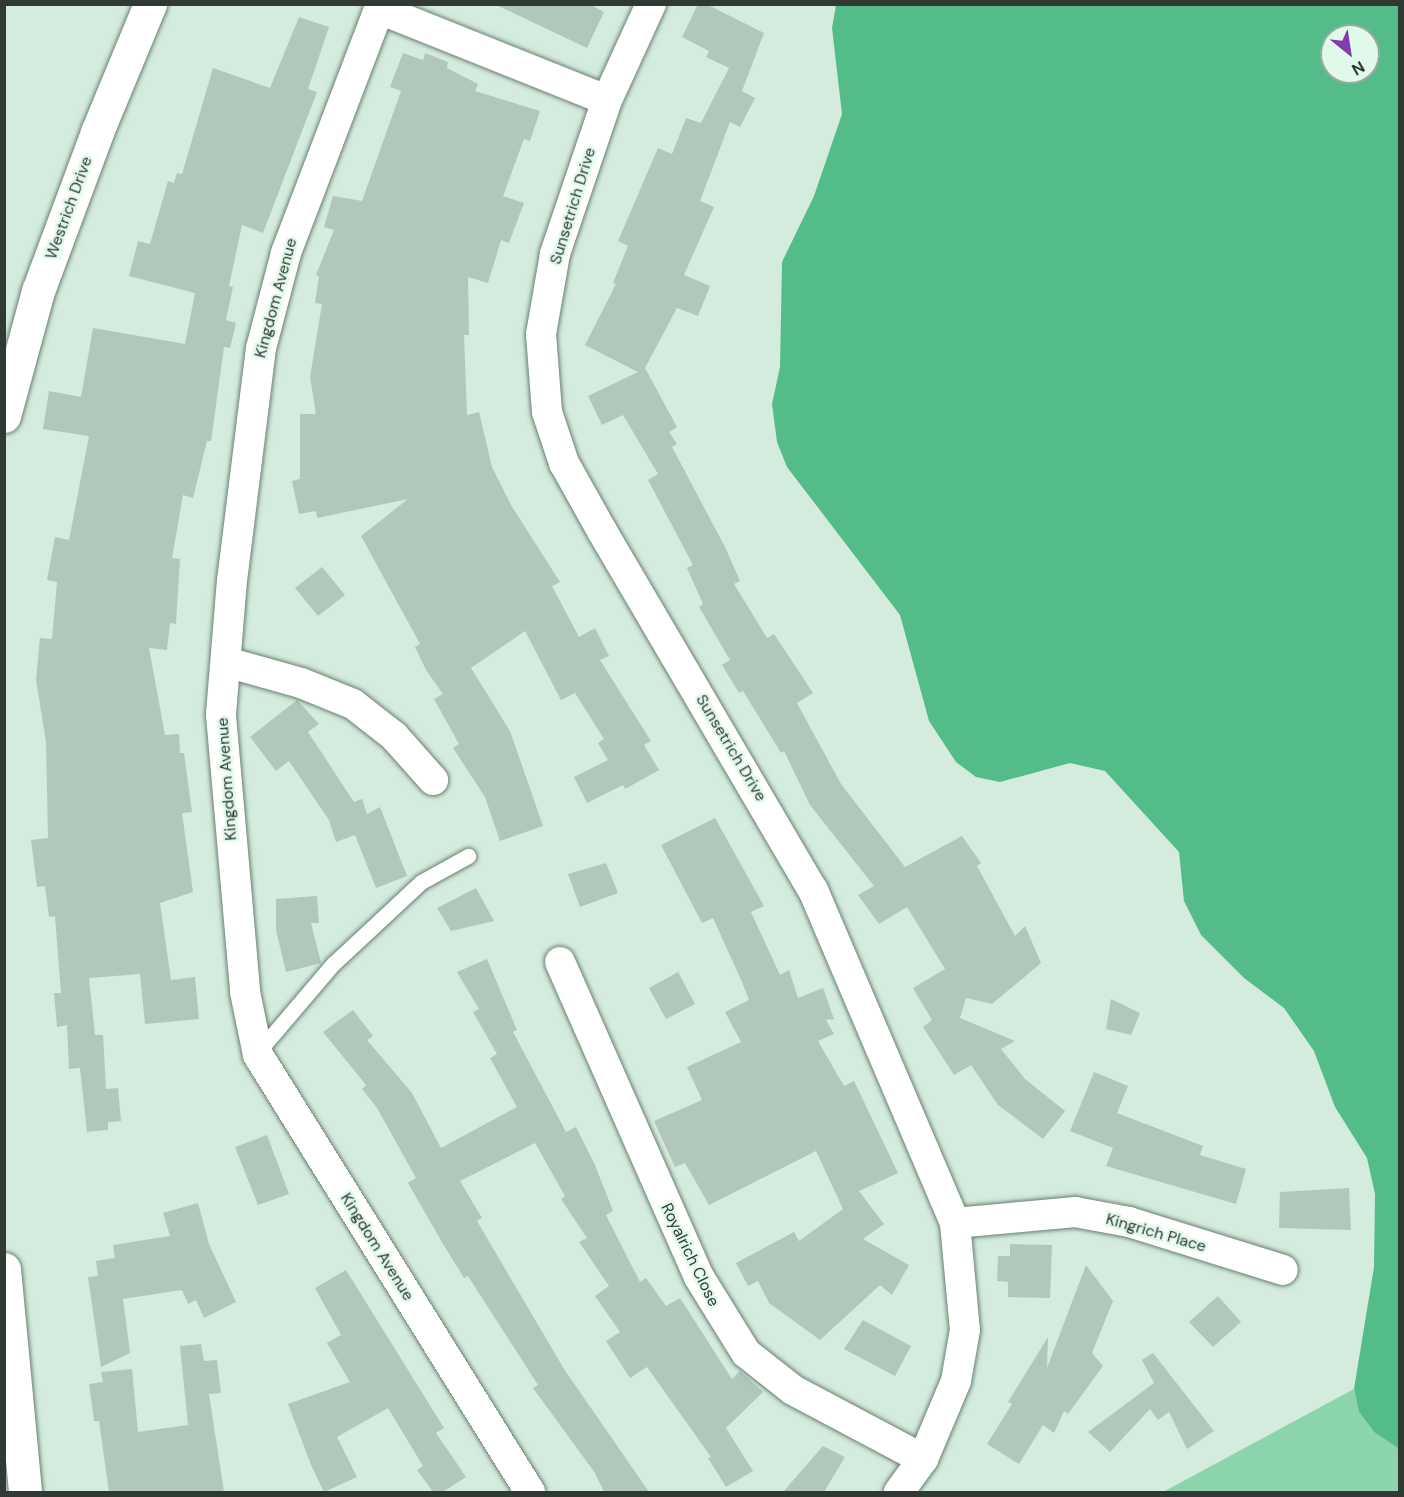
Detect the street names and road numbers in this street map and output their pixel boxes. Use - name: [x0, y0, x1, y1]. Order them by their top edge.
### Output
- street label: Sunsetrich Drive: [546, 145, 600, 267]
- street label: Westrich Drive: [42, 154, 96, 262]
- street label: Kingdom Avenue: [251, 236, 301, 360]
- street label: Sunsetrich Drive: [692, 691, 770, 805]
- street label: Kingdom Avenue: [213, 717, 241, 841]
- street label: Kingdom Avenue: [336, 1190, 418, 1304]
- street label: Royalrich Close: [657, 1200, 723, 1310]
- street label: Kingrich Place: [1104, 1210, 1208, 1256]

